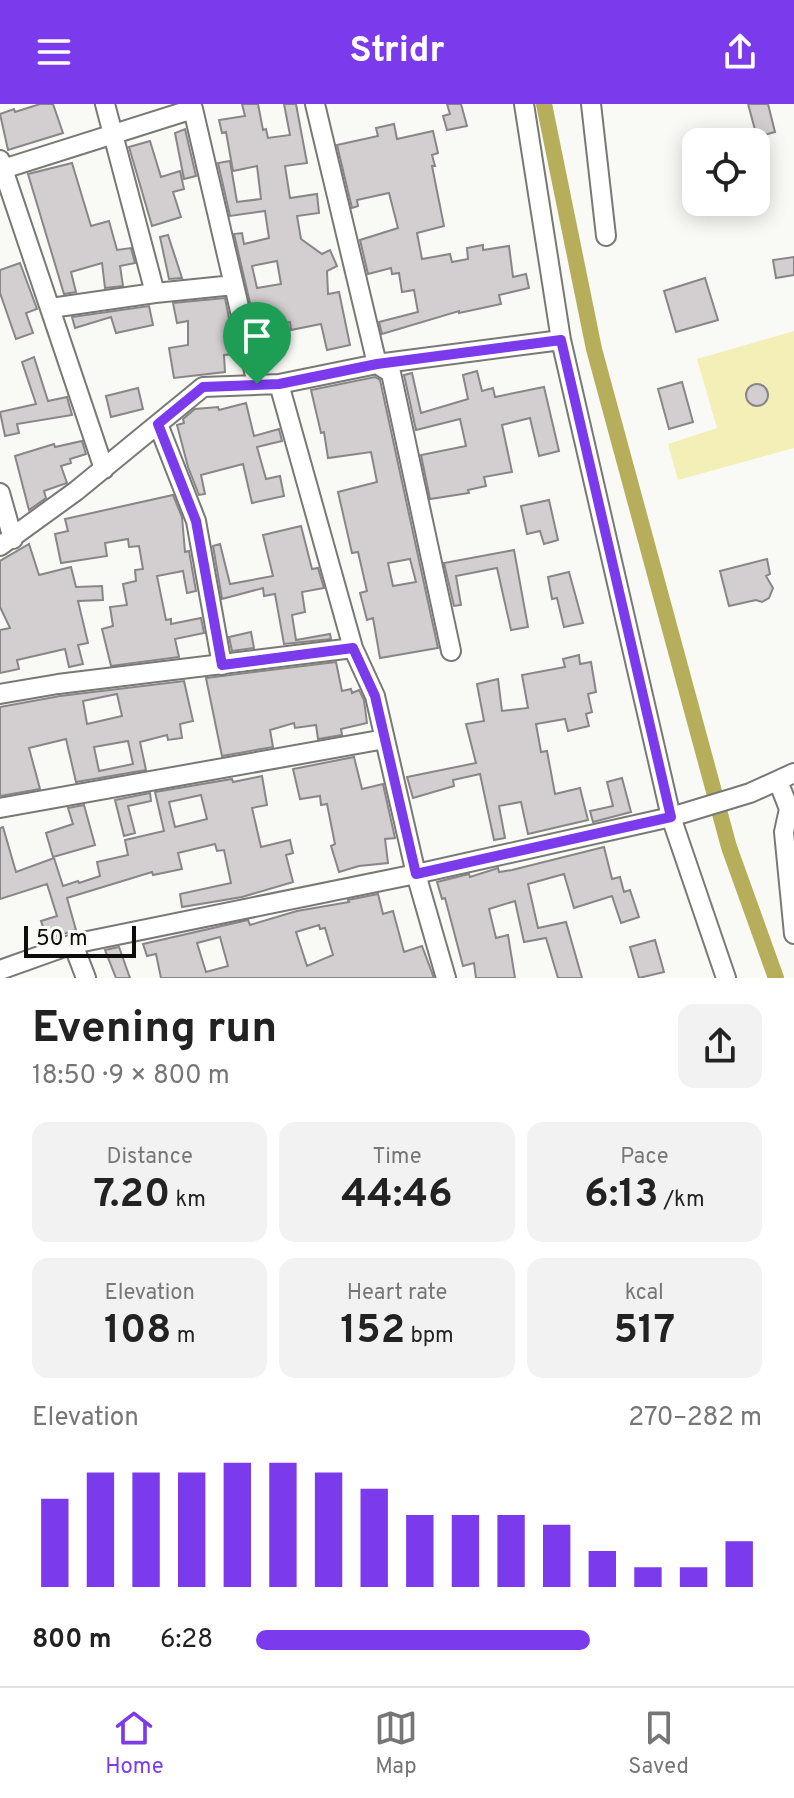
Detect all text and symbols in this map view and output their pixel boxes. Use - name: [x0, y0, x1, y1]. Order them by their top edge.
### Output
- text: Stridr: [349, 29, 445, 75]
- icon: menu: [32, 30, 76, 74]
- icon: share: [718, 30, 762, 74]
- map controls: [682, 128, 770, 216]
- button: locate: [682, 128, 770, 216]
- pin: [223, 302, 291, 384]
- icon: arrive: [235, 314, 279, 358]
- scale bar: [24, 922, 136, 958]
- text: 50 m: [36, 926, 88, 953]
- text: Evening run: [32, 1002, 277, 1058]
- button: share: [678, 1004, 762, 1088]
- text: 18:50 · 9 × 800 m: [32, 1060, 230, 1093]
- text: Distance: [106, 1144, 193, 1171]
- text: Time: [372, 1144, 422, 1171]
- text: Pace: [620, 1144, 668, 1171]
- text: 7.20: [93, 1171, 170, 1221]
- text: 44:46: [341, 1171, 453, 1221]
- text: 6:13: [584, 1171, 658, 1221]
- text: km: [170, 1187, 206, 1214]
- text: /km: [658, 1187, 705, 1214]
- text: Elevation: [104, 1280, 195, 1307]
- text: Heart rate: [347, 1280, 447, 1307]
- text: kcal: [625, 1280, 664, 1307]
- text: 108: [104, 1307, 171, 1357]
- text: 152: [340, 1307, 405, 1357]
- text: 517: [613, 1307, 675, 1357]
- text: m: [171, 1323, 195, 1350]
- text: bpm: [405, 1323, 454, 1350]
- text: Elevation: [32, 1402, 139, 1435]
- text: 270–282 m: [628, 1402, 762, 1435]
- text: 800 m: [32, 1624, 112, 1657]
- text: 6:28: [160, 1624, 213, 1657]
- tab: Home: [105, 1706, 164, 1781]
- tab: Map: [374, 1706, 418, 1781]
- tab: Saved: [628, 1706, 689, 1781]

